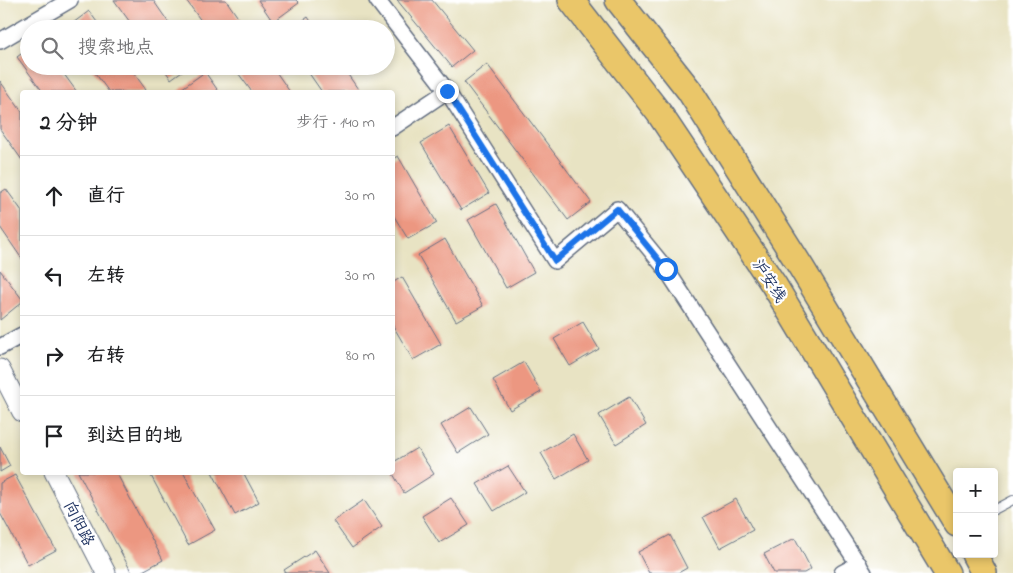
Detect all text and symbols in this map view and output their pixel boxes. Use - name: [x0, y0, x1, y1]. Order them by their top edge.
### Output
- search box: [20, 20, 395, 75]
- icon: search: [38, 34, 66, 62]
- text: 搜索地点: [78, 35, 154, 62]
- route end: [436, 80, 459, 103]
- text: 2 分钟: [40, 109, 98, 139]
- text: 步行 · 140 m: [297, 111, 375, 135]
- icon: ahead: [40, 182, 68, 210]
- text: 直行: [87, 183, 125, 210]
- text: 30 m: [345, 184, 375, 208]
- street label: 沪安线: [745, 254, 791, 308]
- route start: [655, 258, 678, 281]
- icon: left: [40, 262, 68, 290]
- text: 左转: [87, 263, 125, 290]
- text: 30 m: [345, 264, 375, 288]
- icon: right: [40, 342, 68, 370]
- text: 右转: [87, 343, 125, 370]
- text: 80 m: [346, 344, 375, 368]
- icon: arrive: [40, 422, 68, 450]
- text: 到达目的地: [87, 423, 182, 450]
- map controls: [953, 468, 998, 558]
- button: +: [953, 468, 998, 513]
- street label: 向阳路: [57, 497, 100, 551]
- button: −: [953, 513, 998, 558]

